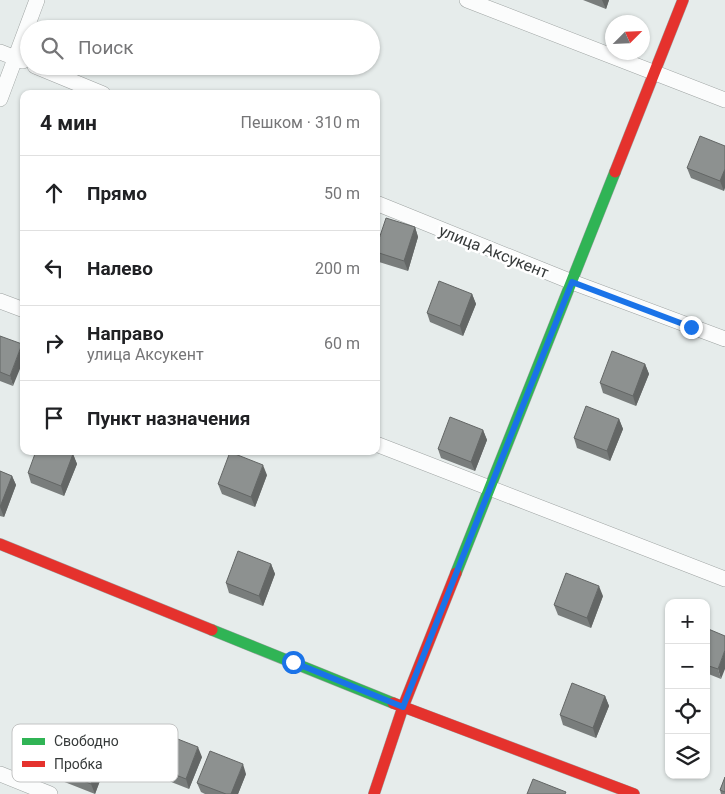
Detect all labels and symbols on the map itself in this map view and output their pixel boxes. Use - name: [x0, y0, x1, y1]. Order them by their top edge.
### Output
- north arrow: [605, 15, 650, 60]
- street label: улица Аксукент: [436, 221, 552, 282]
- route end: [680, 316, 703, 339]
- route start: [282, 651, 305, 674]
- legend: [12, 724, 178, 782]
- text: Свободно: [54, 733, 119, 749]
- text: Пробка: [54, 756, 103, 772]

